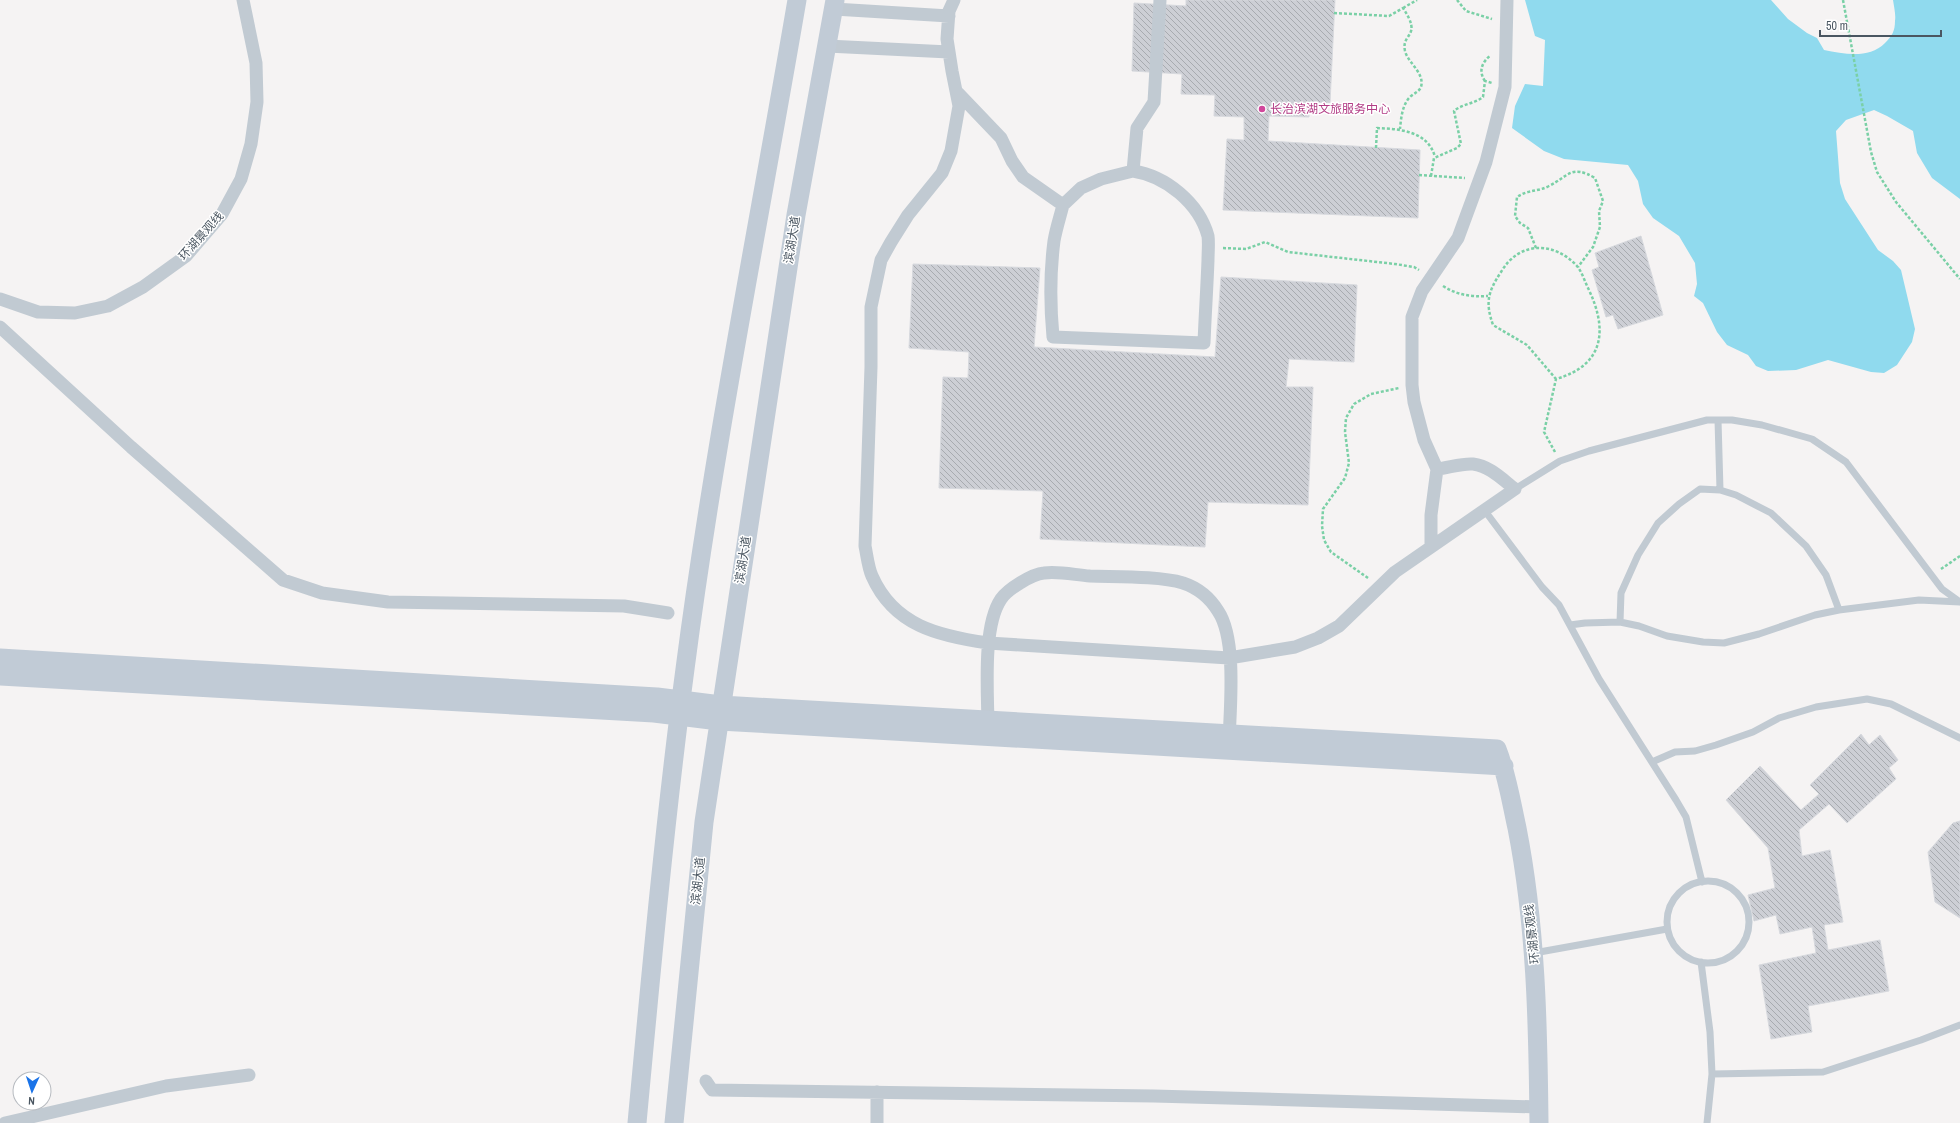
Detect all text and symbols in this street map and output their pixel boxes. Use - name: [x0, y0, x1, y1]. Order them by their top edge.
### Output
- scale bar: [1820, 12, 1941, 38]
- text: 50 m: [1826, 18, 1848, 34]
- place label: 长治滨湖文旅服务中心: [1270, 101, 1390, 117]
- marker: 长治滨湖文旅服务中心: [1257, 104, 1267, 114]
- street label: 环湖景观线: [175, 208, 227, 264]
- street label: 滨湖大道: [780, 215, 804, 265]
- street label: 滨湖大道: [731, 535, 755, 585]
- street label: 滨湖大道: [688, 856, 708, 906]
- street label: 环湖景观线: [1521, 903, 1543, 965]
- north arrow: [12, 1071, 52, 1111]
- text: N: [28, 1094, 35, 1108]

